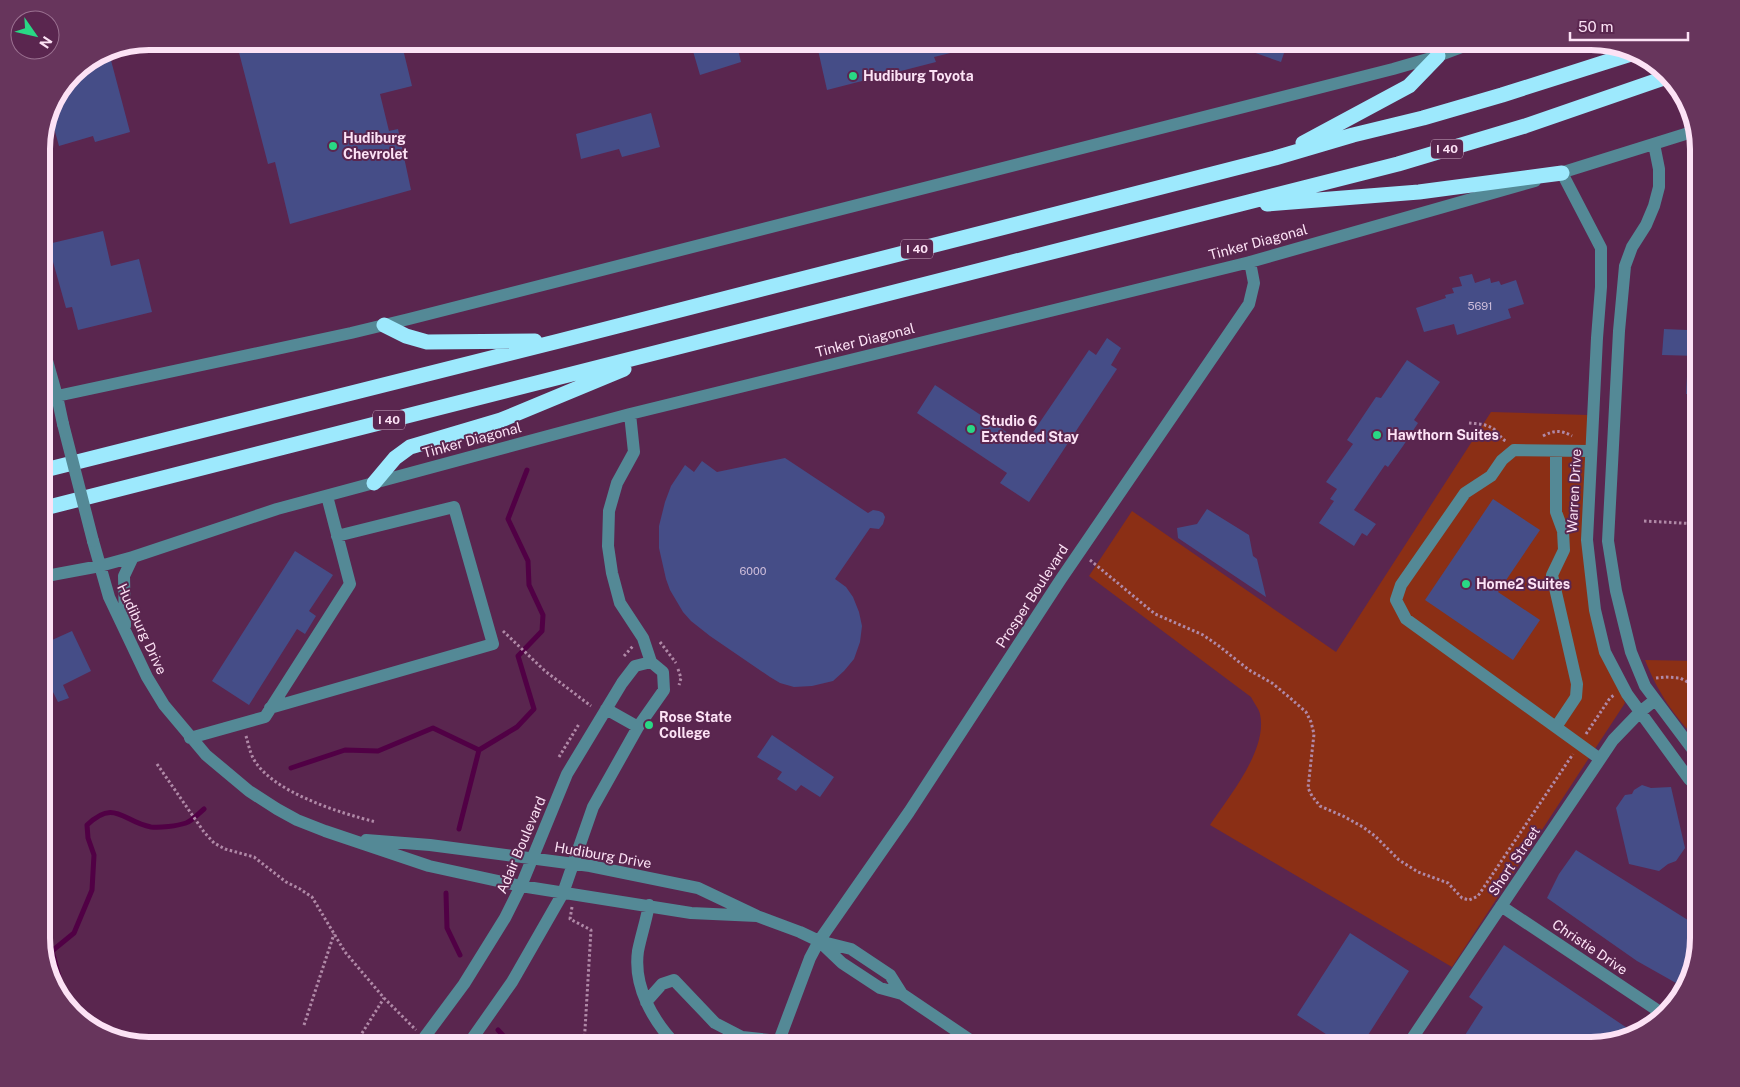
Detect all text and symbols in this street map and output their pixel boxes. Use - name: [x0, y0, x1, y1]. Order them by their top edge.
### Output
- north arrow: [10, 10, 60, 60]
- scale bar: [1570, 10, 1688, 42]
- text: 50 m: [1578, 18, 1613, 35]
- text: N: [36, 33, 55, 51]
- place label: Hudiburg Toyota: [863, 68, 974, 84]
- marker: Hudiburg Toyota: [847, 70, 859, 82]
- place label: Hudiburg Chevrolet: [343, 130, 408, 162]
- marker: Hudiburg Chevrolet: [327, 140, 339, 152]
- road number: I 40: [1431, 140, 1463, 158]
- street label: Tinker Diagonal: [1207, 221, 1309, 263]
- road number: I 40: [901, 240, 933, 258]
- house number: 5691: [1467, 300, 1493, 312]
- street label: Tinker Diagonal: [814, 320, 916, 360]
- road number: I 40: [373, 410, 405, 430]
- place label: Studio 6 Extended Stay: [981, 413, 1079, 445]
- street label: Tinker Diagonal: [421, 419, 523, 461]
- marker: Studio 6 Extended Stay: [965, 423, 977, 435]
- place label: Hawthorn Suites: [1387, 427, 1499, 443]
- marker: Hawthorn Suites: [1371, 429, 1383, 441]
- street label: Warren Drive: [1564, 448, 1584, 533]
- street label: Prosper Boulevard: [993, 541, 1071, 651]
- house number: 6000: [740, 565, 767, 577]
- place label: Home2 Suites: [1476, 576, 1570, 592]
- marker: Home2 Suites: [1460, 578, 1472, 590]
- street label: Hudiburg Drive: [114, 581, 170, 677]
- place label: Rose State College: [659, 709, 732, 741]
- marker: Rose State College: [643, 719, 655, 731]
- street label: Adair Boulevard: [493, 794, 549, 896]
- street label: Short Street: [1485, 823, 1543, 899]
- street label: Hudiburg Drive: [553, 839, 653, 871]
- street label: Christie Drive: [1549, 916, 1631, 978]

